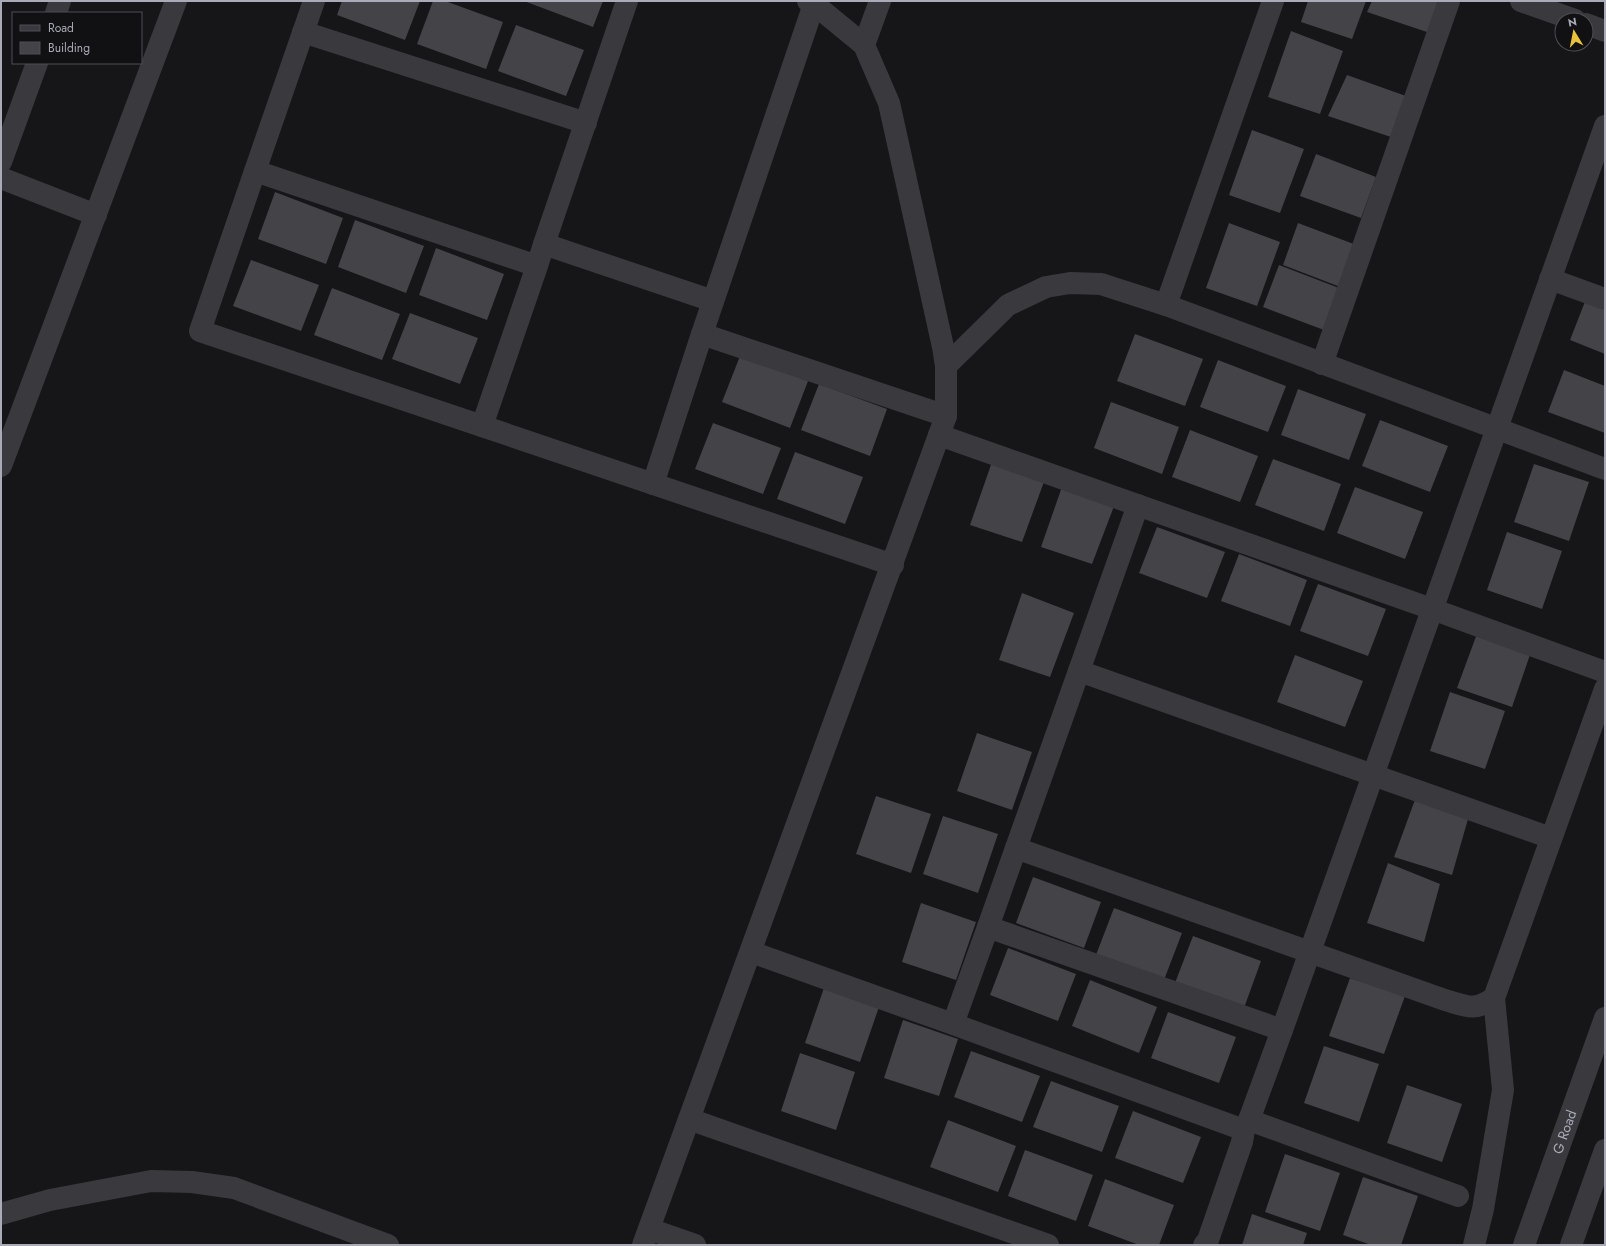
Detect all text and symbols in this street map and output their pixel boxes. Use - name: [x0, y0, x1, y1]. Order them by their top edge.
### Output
- legend: [12, 12, 142, 64]
- north arrow: [1554, 12, 1594, 52]
- text: N: [1567, 14, 1578, 31]
- text: Road: [48, 19, 74, 37]
- text: Building: [48, 39, 90, 57]
- street label: G Road: [1547, 1107, 1581, 1157]

